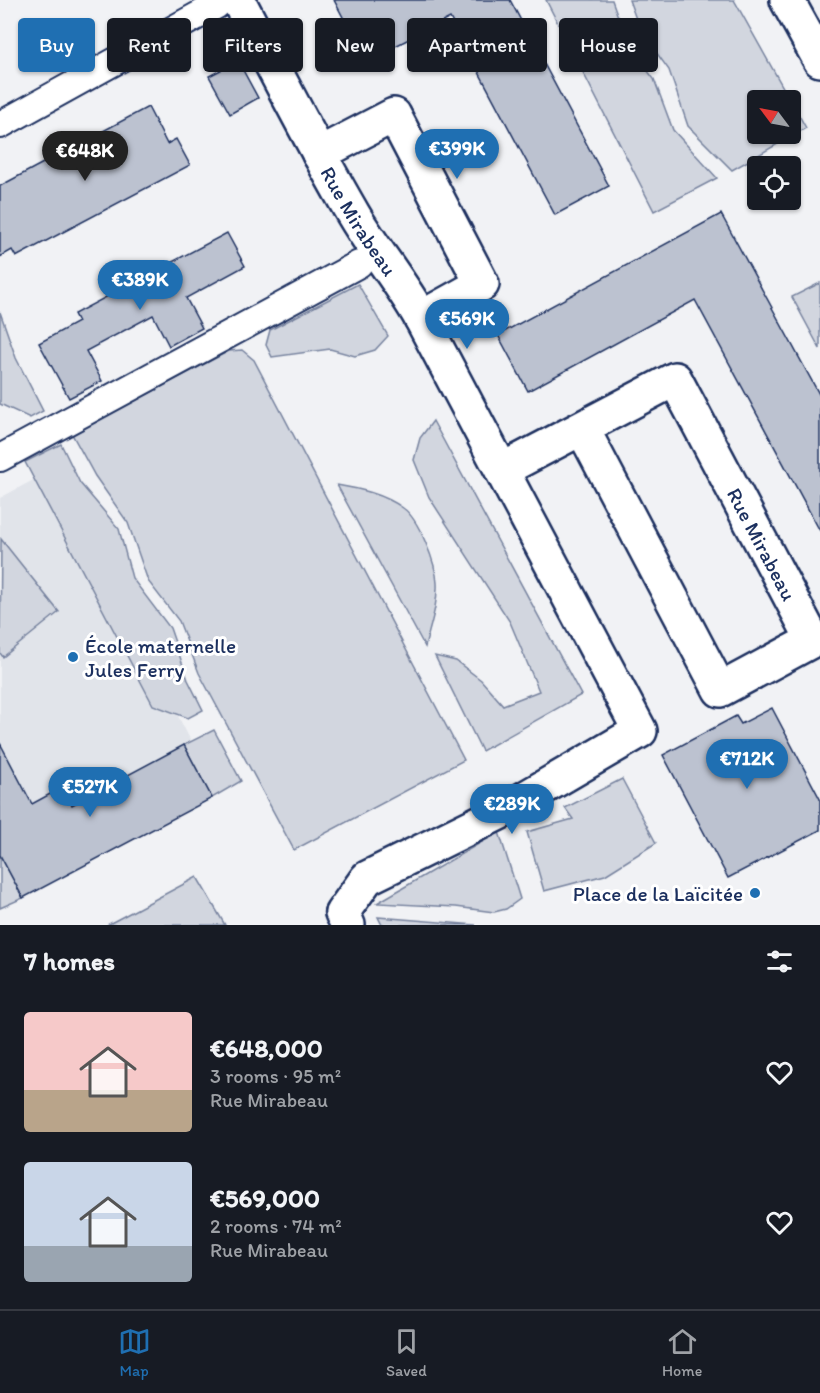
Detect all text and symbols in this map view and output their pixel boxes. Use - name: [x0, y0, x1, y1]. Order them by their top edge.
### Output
- chip: Buy: [18, 18, 95, 72]
- chip: Rent: [107, 18, 191, 72]
- chip: Filters: [203, 18, 303, 72]
- chip: New: [315, 18, 395, 72]
- chip: Apartment: [407, 18, 547, 72]
- chip: House: [559, 18, 658, 72]
- north arrow: [747, 90, 801, 144]
- map controls: [747, 90, 801, 210]
- pin: €399K: [415, 129, 499, 180]
- pin: €648K: [43, 131, 127, 182]
- text: €399K: [429, 136, 485, 160]
- text: €648K: [56, 138, 114, 162]
- button: locate: [747, 156, 801, 210]
- street label: Rue Mirabeau: [316, 162, 403, 281]
- pin: €389K: [98, 260, 182, 311]
- text: €389K: [112, 267, 168, 291]
- pin: €569K: [425, 299, 509, 350]
- text: €569K: [439, 306, 495, 330]
- street label: Rue Mirabeau: [722, 483, 802, 605]
- place label: École maternelle Jules Ferry: [85, 633, 236, 682]
- marker: École maternelle Jules Ferry: [66, 650, 80, 664]
- pin: €712K: [705, 739, 789, 790]
- text: €712K: [720, 746, 774, 770]
- pin: €527K: [48, 767, 132, 818]
- text: €527K: [62, 774, 118, 798]
- pin: €289K: [470, 784, 554, 835]
- text: €289K: [484, 791, 540, 815]
- place label: Place de la Laïcitée: [573, 881, 743, 906]
- marker: Place de la Laïcitée: [748, 886, 762, 900]
- text: 7 homes: [24, 945, 115, 977]
- icon: filters: [763, 945, 796, 978]
- text: €648,000: [210, 1032, 323, 1064]
- icon: home: [72, 1036, 144, 1108]
- icon: heart: [763, 1056, 796, 1089]
- text: 3 rooms · 95 m²: [210, 1064, 341, 1088]
- text: Rue Mirabeau: [210, 1088, 328, 1112]
- text: €569,000: [210, 1182, 320, 1214]
- icon: home: [72, 1186, 144, 1258]
- icon: heart: [763, 1206, 796, 1239]
- text: 2 rooms · 74 m²: [210, 1214, 342, 1238]
- text: Rue Mirabeau: [210, 1238, 328, 1262]
- tab: Map: [118, 1325, 151, 1380]
- tab: Saved: [386, 1325, 427, 1380]
- tab: Home: [662, 1325, 702, 1380]

